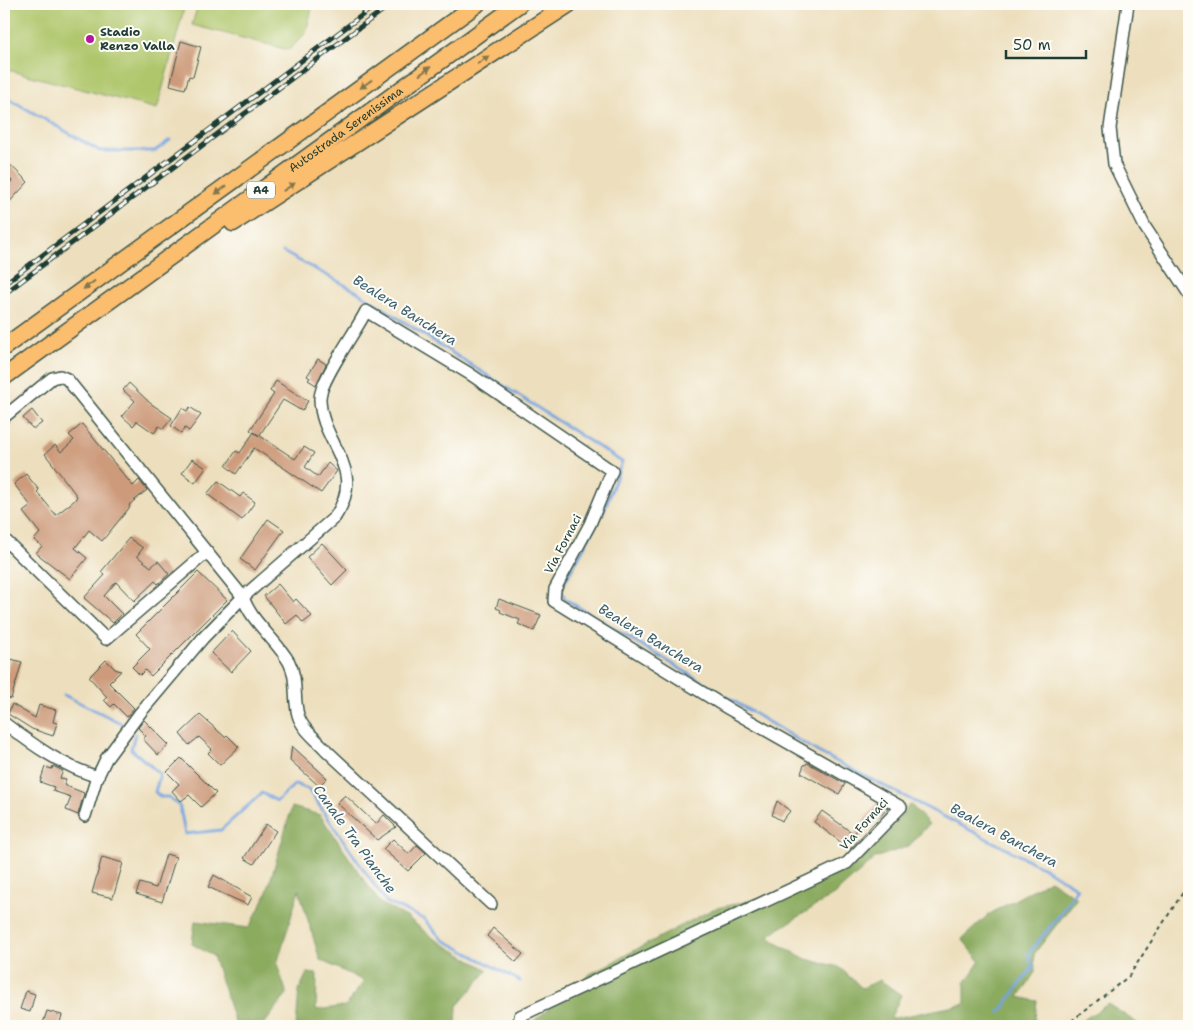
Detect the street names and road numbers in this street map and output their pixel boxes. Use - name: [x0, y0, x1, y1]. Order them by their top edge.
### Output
- street label: Autostrada Serenissima: [285, 82, 407, 176]
- road number: A4: [247, 182, 275, 198]
- street label: Via Fornaci: [541, 511, 585, 577]
- street label: Via Fornaci: [836, 794, 892, 854]

